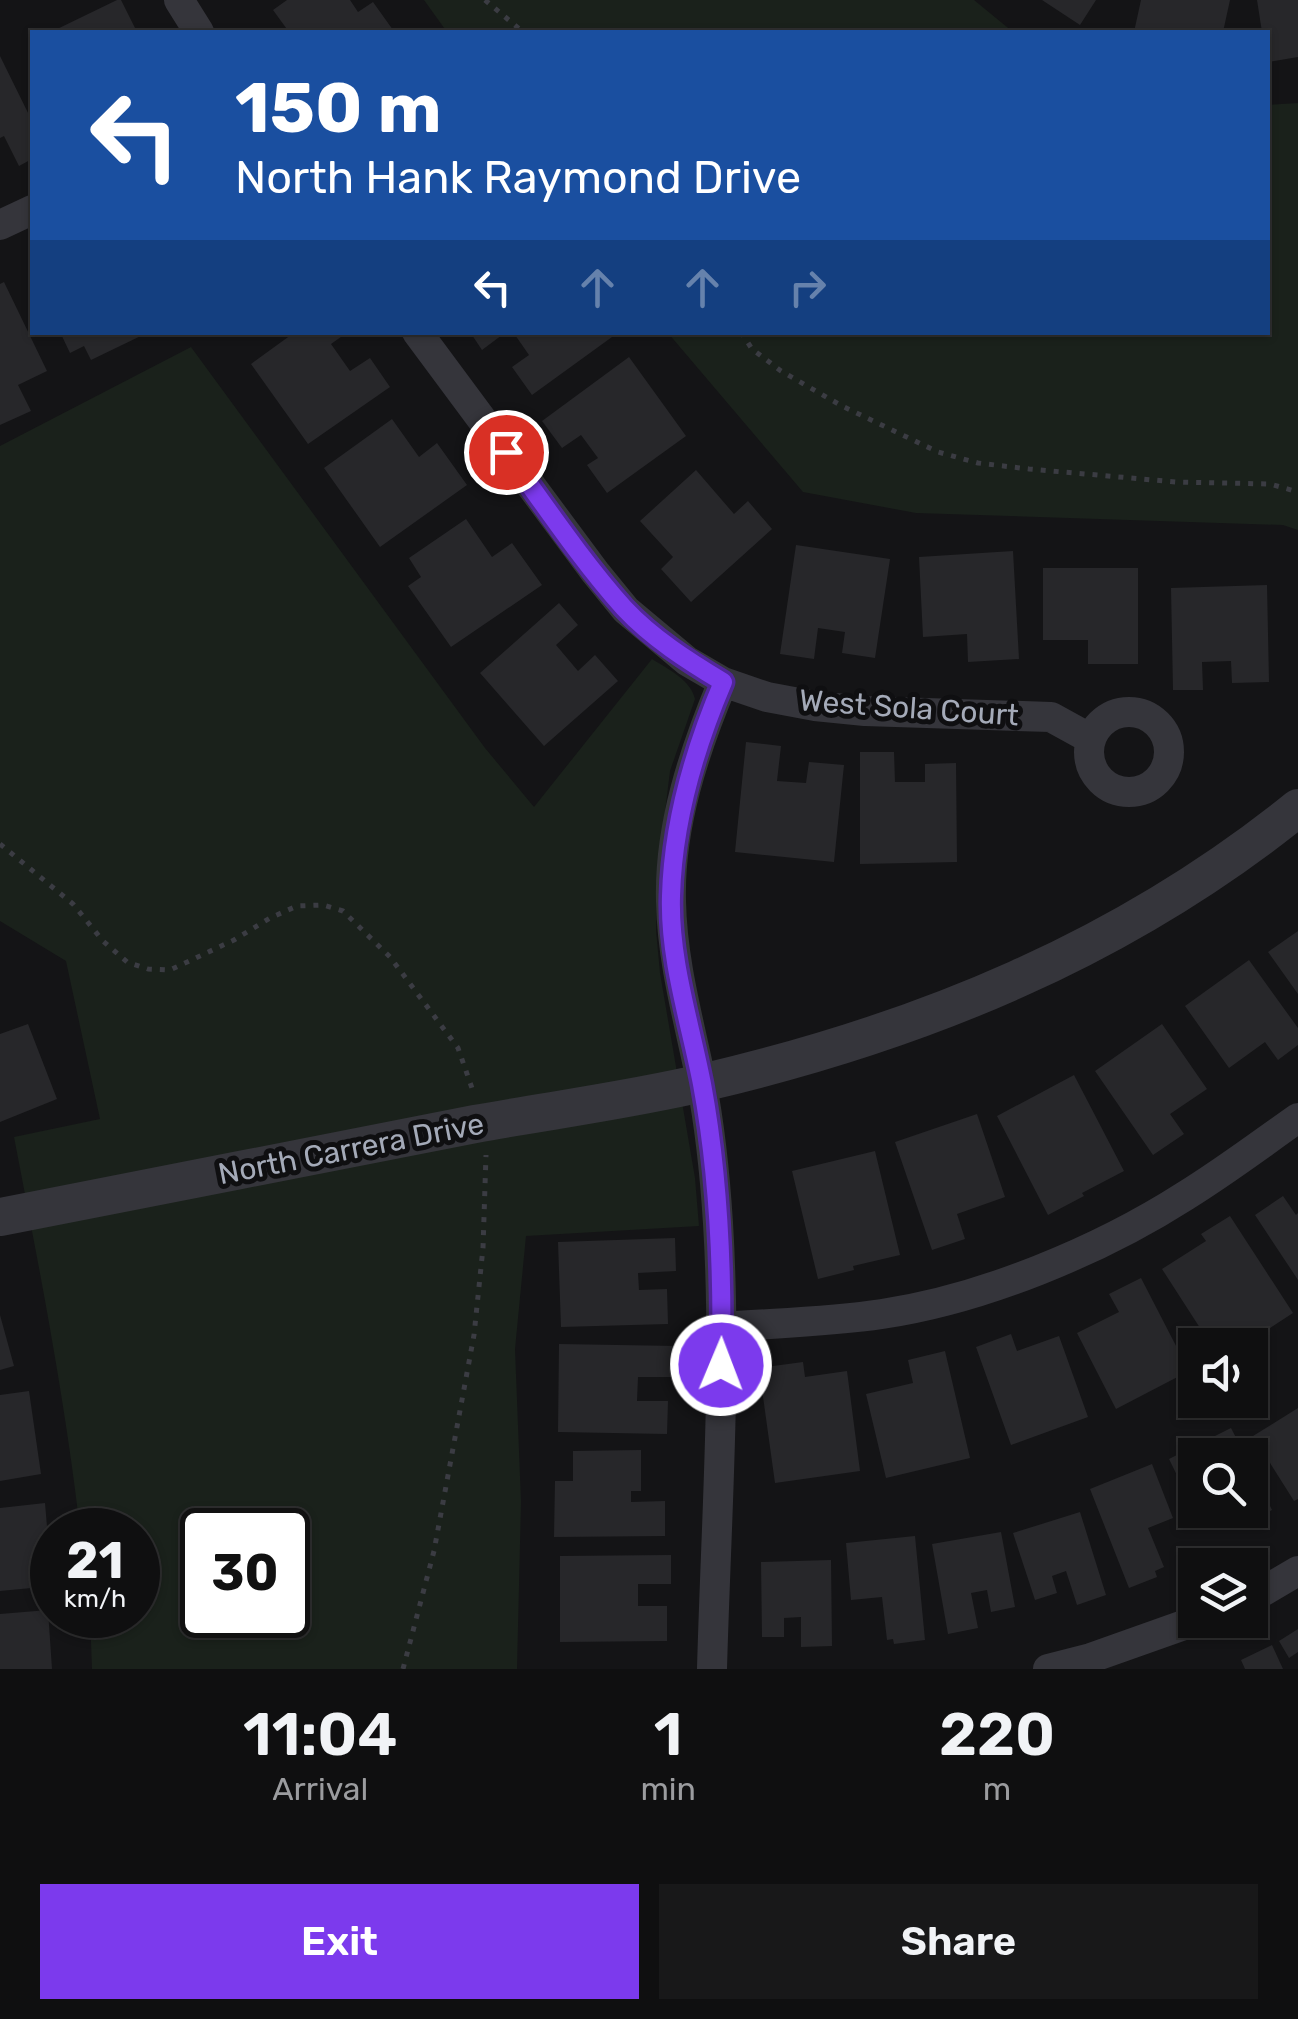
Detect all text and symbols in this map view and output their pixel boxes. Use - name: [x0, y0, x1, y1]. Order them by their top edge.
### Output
- text: 150 m: [235, 67, 442, 150]
- icon: left: [70, 70, 200, 200]
- text: North Hank Raymond Drive: [235, 151, 801, 204]
- icon: left: [465, 260, 520, 315]
- icon: ahead: [570, 260, 625, 315]
- icon: ahead: [675, 260, 730, 315]
- icon: right: [780, 260, 835, 315]
- pin: [464, 410, 549, 495]
- icon: arrive: [479, 425, 534, 480]
- street label: West Sola Court: [798, 682, 1020, 734]
- street label: North Carrera Drive: [215, 1106, 487, 1192]
- position arrow: [669, 1313, 773, 1417]
- map controls: [1178, 1328, 1268, 1638]
- button: sound: [1178, 1328, 1268, 1418]
- button: search: [1178, 1438, 1268, 1528]
- speed limit sign: 30: [180, 1508, 310, 1638]
- text: 21: [66, 1531, 124, 1591]
- button: layers: [1178, 1548, 1268, 1638]
- text: km/h: [64, 1584, 126, 1613]
- text: 11:04: [243, 1699, 397, 1770]
- text: 1: [654, 1699, 683, 1770]
- text: 220: [939, 1699, 1055, 1770]
- text: Arrival: [272, 1770, 368, 1808]
- text: min: [640, 1770, 696, 1808]
- text: m: [983, 1770, 1011, 1808]
- button: Exit: [40, 1884, 639, 1999]
- button: Share: [659, 1884, 1258, 1999]

